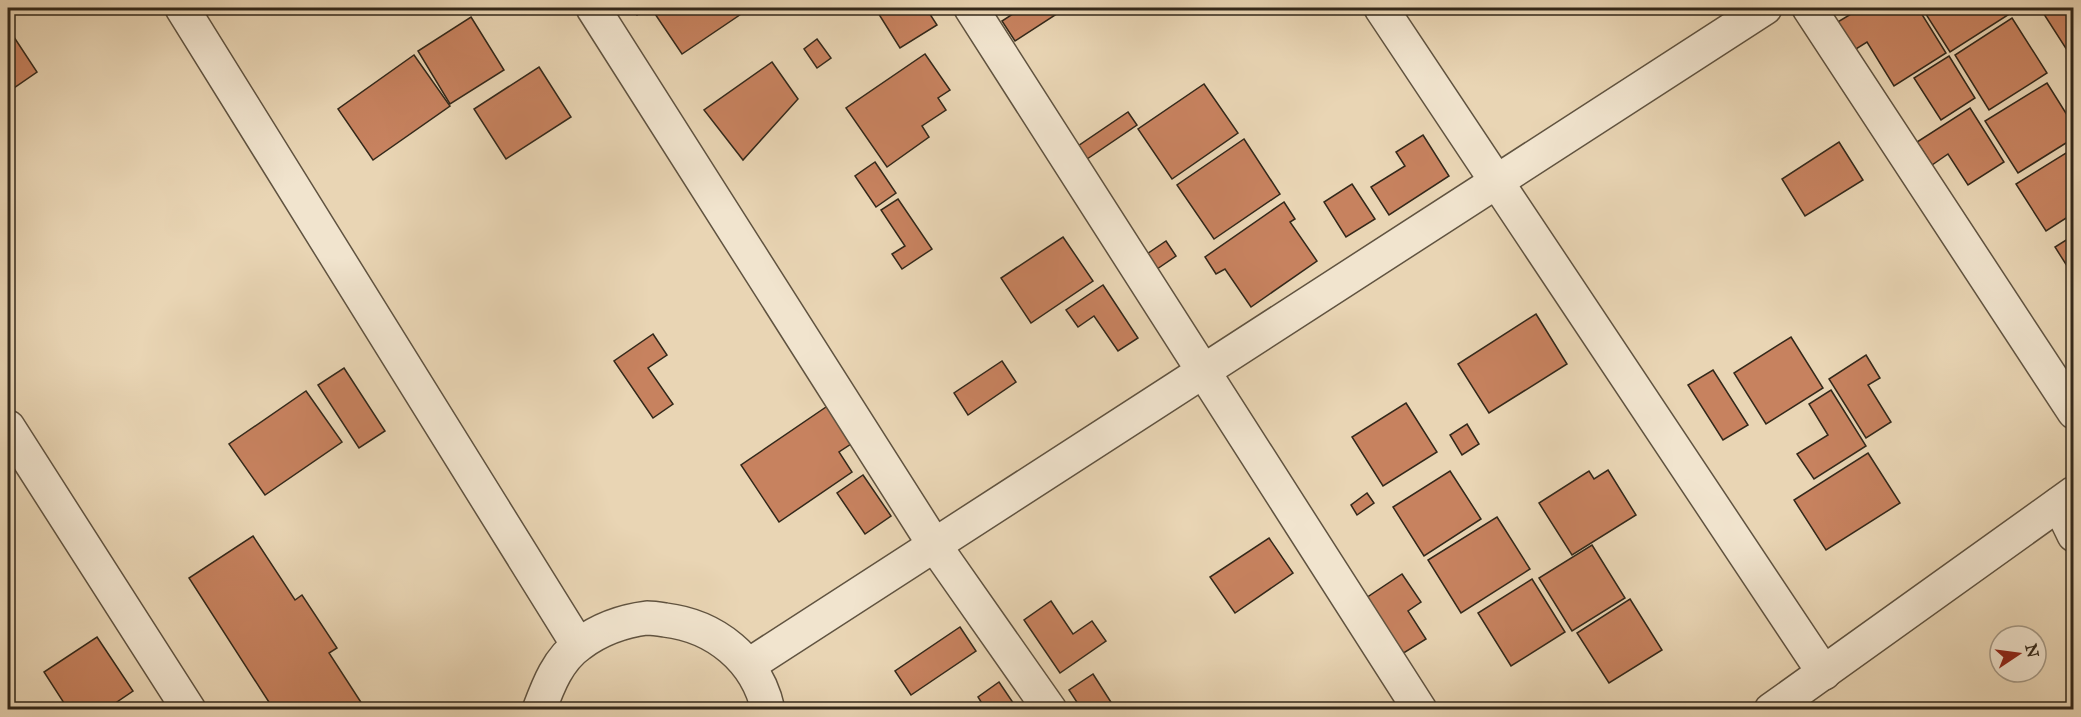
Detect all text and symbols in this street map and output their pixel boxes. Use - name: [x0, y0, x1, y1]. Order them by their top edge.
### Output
- north arrow: [1988, 624, 2048, 684]
- text: N: [2021, 642, 2043, 660]

